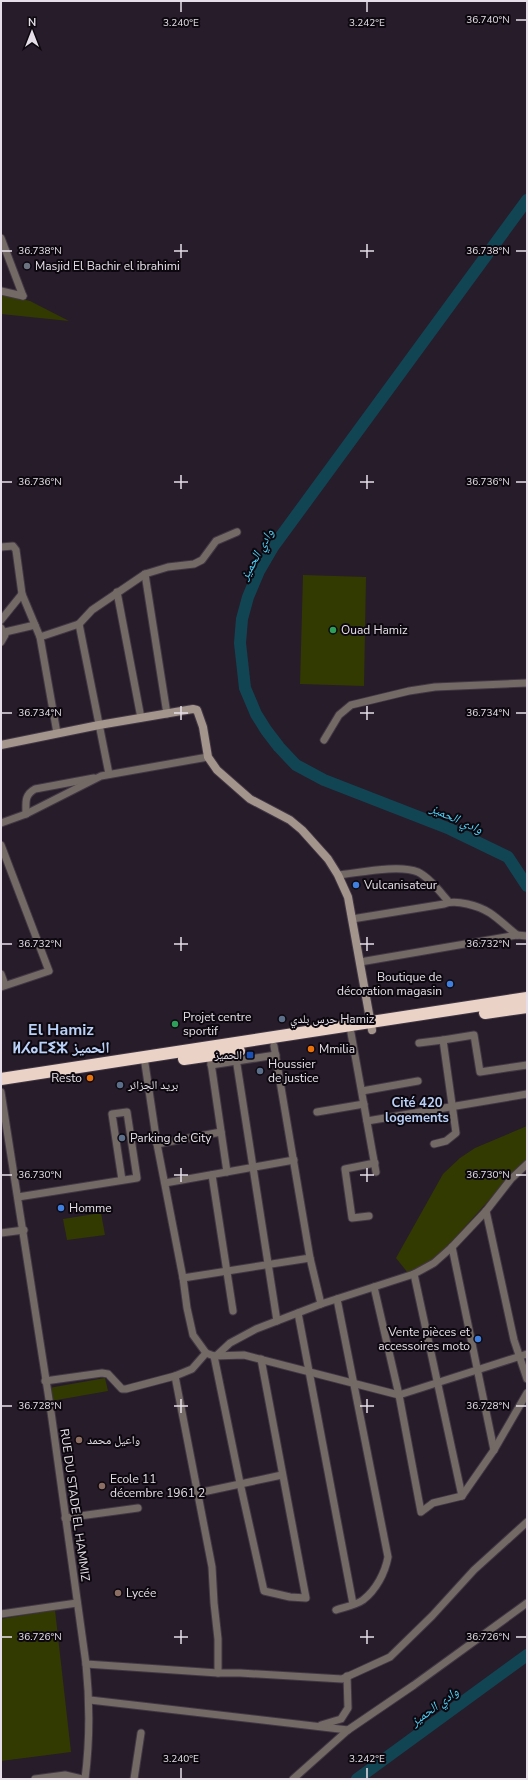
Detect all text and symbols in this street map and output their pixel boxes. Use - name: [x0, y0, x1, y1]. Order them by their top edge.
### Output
- north arrow: [12, 12, 52, 52]
- text: 36.740°N: [466, 13, 510, 27]
- text: N: [28, 15, 36, 30]
- text: 3.240°E: [163, 16, 199, 30]
- text: 3.242°E: [349, 16, 385, 30]
- text: 36.738°N: [18, 244, 62, 258]
- text: 36.738°N: [466, 244, 510, 258]
- place label: Masjid El Bachir el ibrahimi: [35, 258, 180, 274]
- marker: Masjid El Bachir el ibrahimi: [22, 261, 32, 271]
- text: 36.736°N: [18, 475, 62, 489]
- text: 36.736°N: [466, 475, 510, 489]
- water label: وادي الحميز: [235, 526, 279, 585]
- place label: Ouad Hamiz: [341, 622, 408, 638]
- marker: Ouad Hamiz: [328, 625, 338, 635]
- text: 36.734°N: [18, 706, 62, 720]
- text: 36.734°N: [466, 706, 510, 720]
- water label: وادي الحميز: [426, 799, 486, 840]
- place label: Vulcanisateur: [363, 877, 438, 893]
- marker: Vulcanisateur: [351, 880, 361, 890]
- text: 36.732°N: [18, 937, 62, 951]
- text: 36.732°N: [466, 937, 510, 951]
- place label: Boutique de décoration magasin: [337, 969, 442, 999]
- marker: Boutique de décoration magasin: [445, 979, 455, 989]
- place label: Projet centre sportif: [183, 1009, 251, 1039]
- place label: حرس بلدي Hamiz: [290, 1011, 375, 1029]
- marker: حرس بلدي Hamiz: [277, 1014, 287, 1024]
- district label: El Hamiz ⵍⵃⴰⵎⵉⵣ الحميز: [12, 1019, 110, 1059]
- marker: Projet centre sportif: [170, 1019, 180, 1029]
- place label: Mmilia: [319, 1041, 355, 1057]
- marker: Mmilia: [306, 1044, 316, 1054]
- place label: الحميز: [213, 1047, 242, 1063]
- marker: الحميز: [245, 1050, 255, 1060]
- place label: Houssier de justice: [268, 1056, 319, 1086]
- marker: Houssier de justice: [255, 1066, 265, 1076]
- place label: Resto: [51, 1070, 82, 1086]
- marker: Resto: [85, 1073, 95, 1083]
- place label: بريد الجزائر: [127, 1077, 178, 1093]
- marker: بريد الجزائر: [115, 1080, 125, 1090]
- district label: Cité 420 logements: [385, 1094, 449, 1127]
- place label: Parking de City: [130, 1130, 212, 1146]
- marker: Parking de City: [117, 1133, 127, 1143]
- text: 36.730°N: [18, 1168, 62, 1182]
- text: 36.730°N: [466, 1168, 510, 1182]
- place label: Homme: [69, 1200, 112, 1216]
- marker: Homme: [56, 1203, 66, 1213]
- place label: Vente pièces et accessoires moto: [378, 1324, 471, 1354]
- marker: Vente pièces et accessoires moto: [473, 1334, 483, 1344]
- text: 36.728°N: [18, 1399, 62, 1413]
- text: 36.728°N: [466, 1399, 510, 1413]
- street label: RUE DU STADE EL HAMMIZ: [56, 1428, 94, 1582]
- place label: واعيل محمد: [87, 1432, 140, 1448]
- marker: واعيل محمد: [74, 1435, 84, 1445]
- place label: Ecole 11 décembre 1961 2: [110, 1471, 205, 1501]
- marker: Ecole 11 décembre 1961 2: [97, 1481, 107, 1491]
- place label: Lycée: [126, 1585, 156, 1601]
- marker: Lycée: [113, 1588, 123, 1598]
- text: 36.726°N: [18, 1630, 62, 1644]
- text: 36.726°N: [466, 1630, 510, 1644]
- water label: وادي الحميز: [406, 1683, 463, 1732]
- text: 3.240°E: [163, 1752, 199, 1766]
- text: 3.242°E: [349, 1752, 385, 1766]

